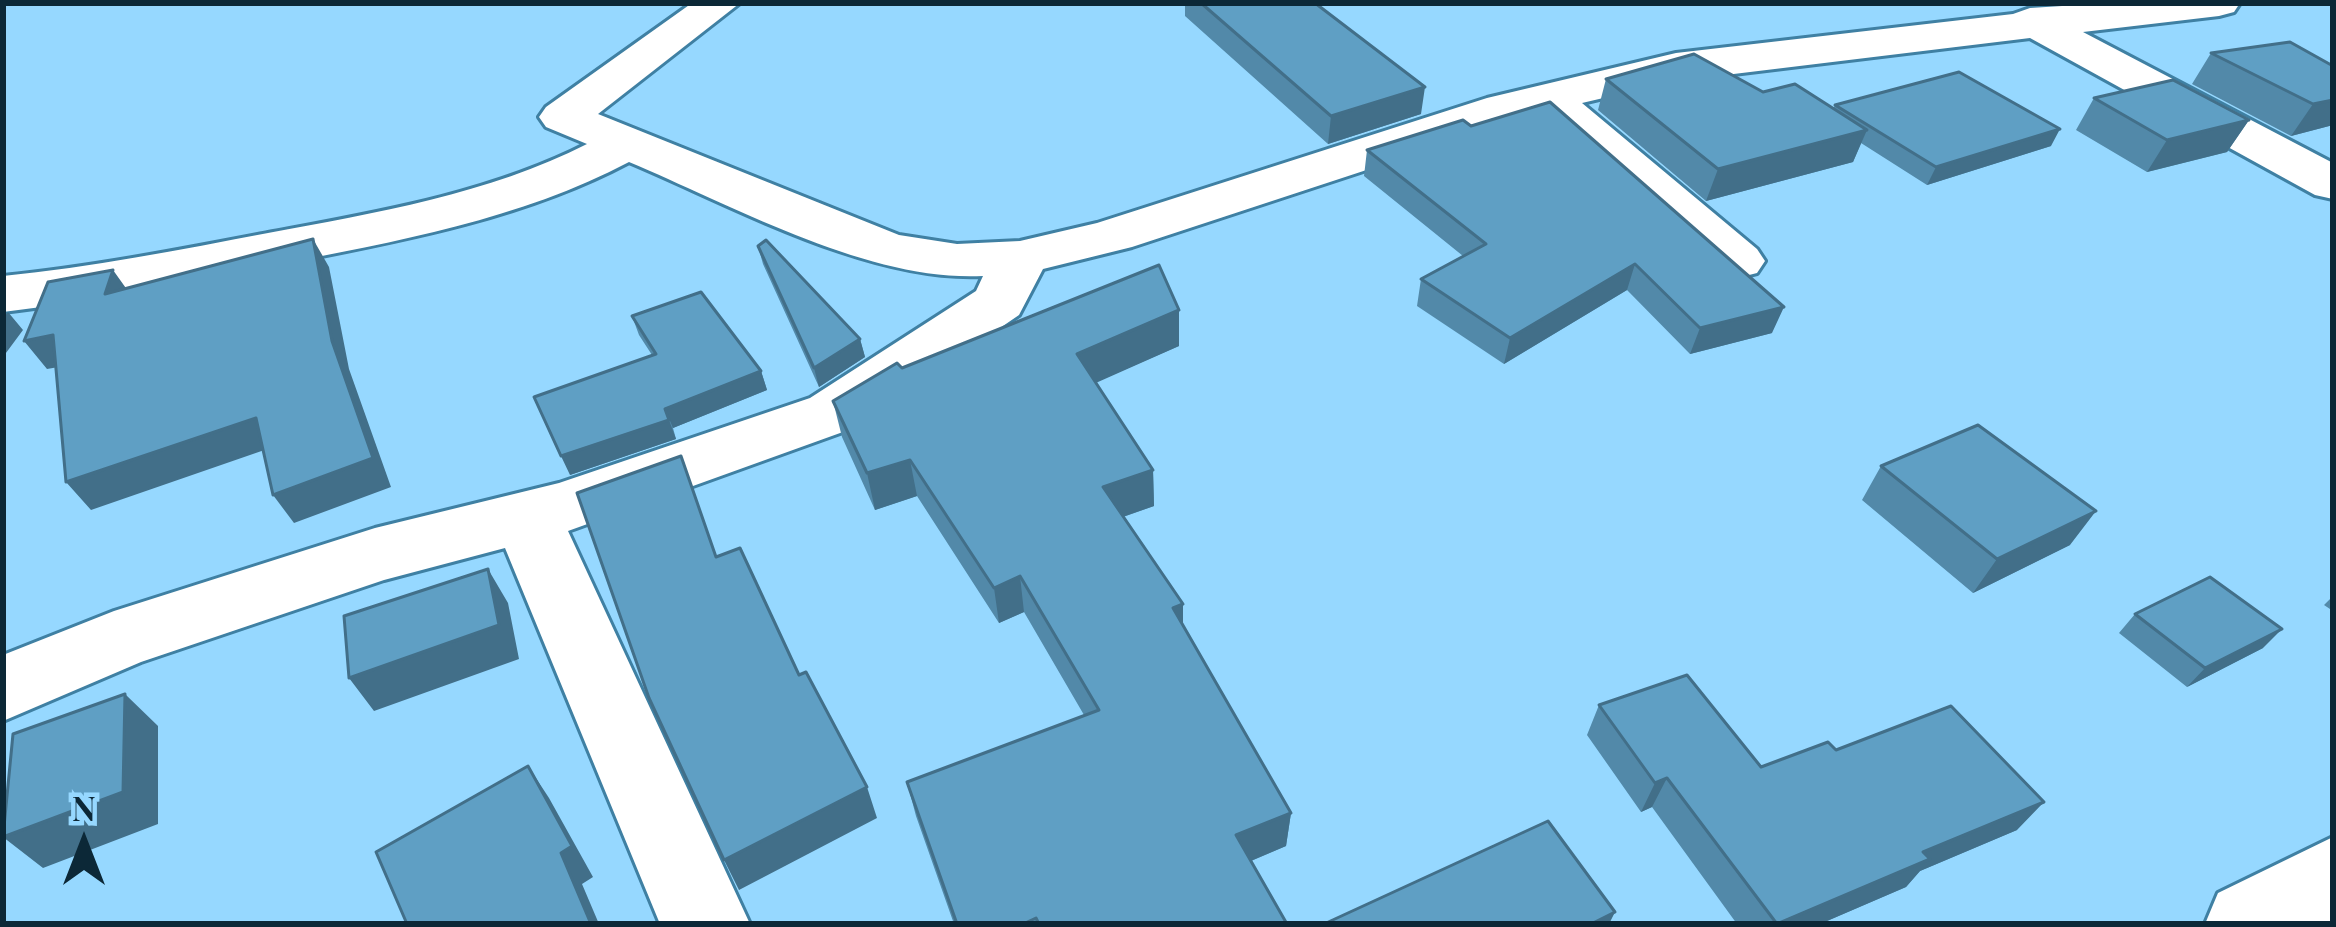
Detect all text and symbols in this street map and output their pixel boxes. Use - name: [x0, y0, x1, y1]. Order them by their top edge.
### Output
- north arrow: [24, 783, 144, 903]
- text: N: [72, 785, 96, 829]

